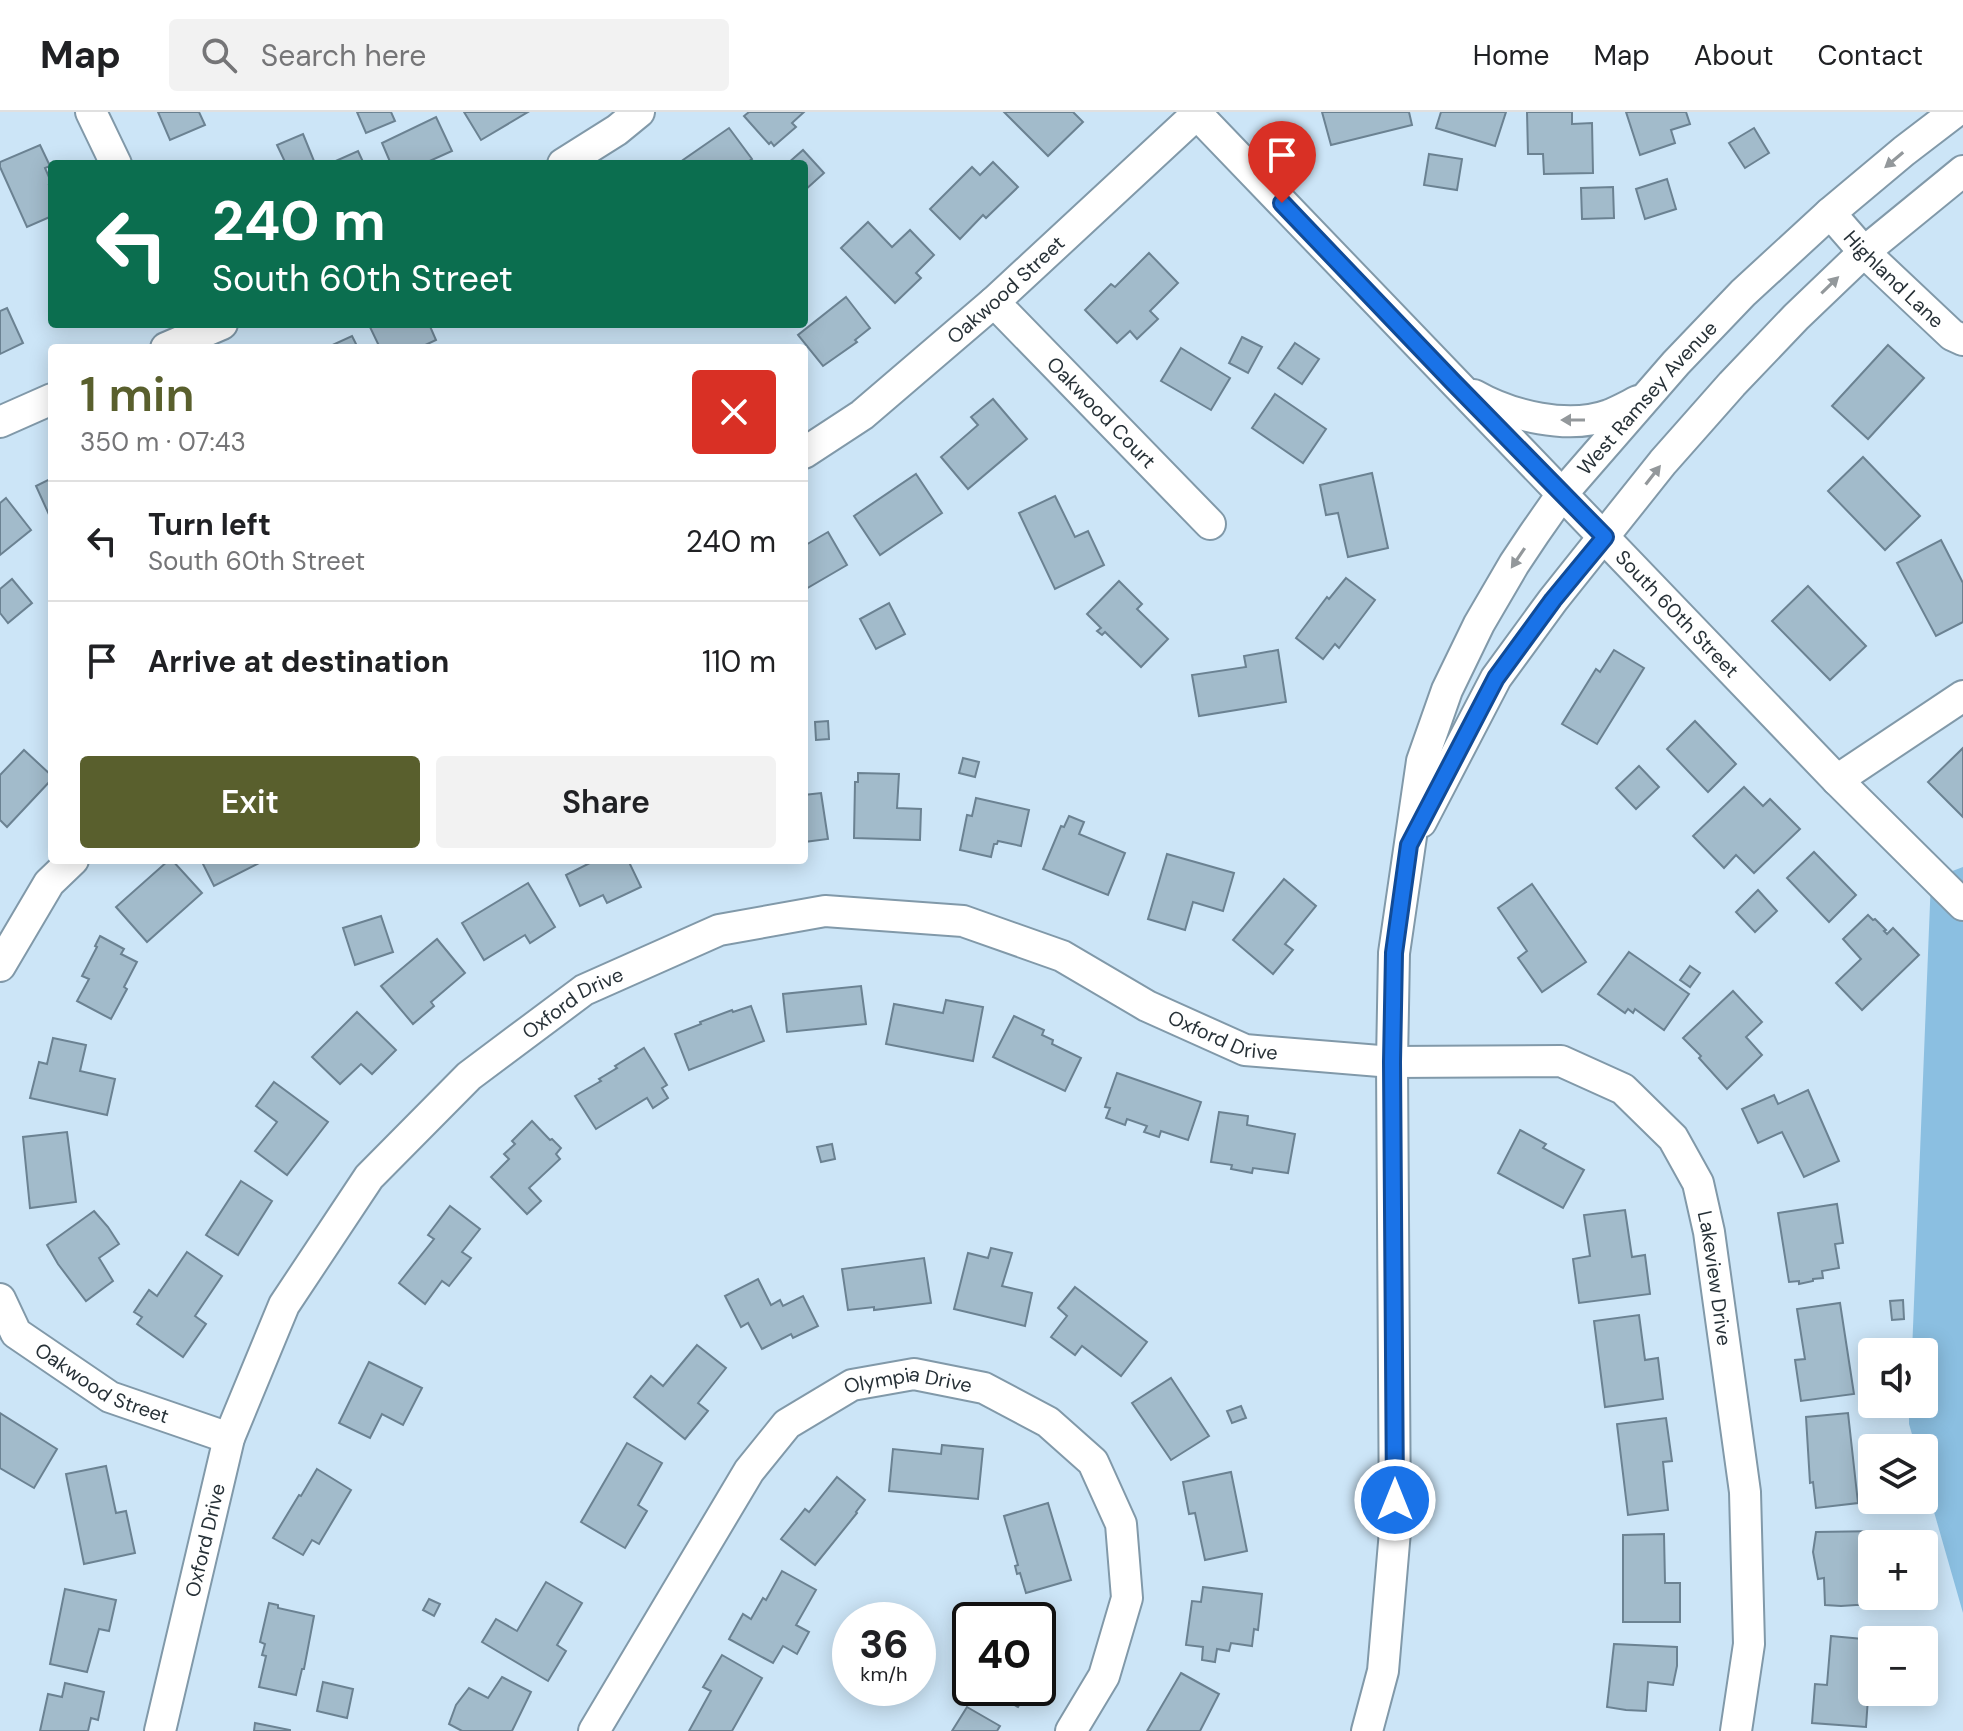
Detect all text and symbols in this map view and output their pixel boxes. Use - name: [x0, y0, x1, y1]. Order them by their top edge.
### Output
- search box: [169, 19, 729, 91]
- text: Map: [40, 30, 121, 80]
- icon: search: [197, 33, 241, 77]
- text: Search here: [261, 36, 426, 75]
- text: Home: [1473, 37, 1549, 74]
- text: Map: [1593, 37, 1650, 74]
- text: About: [1694, 37, 1773, 74]
- text: Contact: [1817, 37, 1923, 74]
- pin: [1248, 121, 1316, 203]
- icon: arrive: [1260, 133, 1304, 177]
- one-way arrow: [1884, 151, 1904, 168]
- text: 240 m: [212, 184, 386, 257]
- icon: left: [80, 192, 184, 296]
- street label: Highland Lane: [1838, 225, 1950, 334]
- street label: Oakwood Street: [942, 230, 1070, 350]
- text: South 60th Street: [212, 255, 513, 302]
- one-way arrow: [1820, 276, 1839, 294]
- street label: West Ramsey Avenue: [1571, 315, 1723, 480]
- street label: Oakwood Court: [1041, 351, 1162, 474]
- text: 1 min: [80, 363, 195, 426]
- button: close: [692, 370, 776, 454]
- one-way arrow: [1560, 414, 1585, 426]
- text: 350 m · 07:43: [80, 425, 246, 459]
- one-way arrow: [1644, 465, 1661, 485]
- text: Turn left: [148, 505, 271, 544]
- icon: left: [80, 519, 124, 563]
- text: 240 m: [686, 522, 776, 561]
- text: South 60th Street: [148, 544, 365, 578]
- street label: South 60th Street: [1610, 545, 1745, 683]
- one-way arrow: [1511, 548, 1526, 569]
- icon: arrive: [80, 639, 124, 683]
- text: Arrive at destination: [148, 642, 449, 681]
- text: 110 m: [702, 642, 776, 681]
- button: Exit: [80, 756, 420, 848]
- button: Share: [436, 756, 776, 848]
- street label: Oxford Drive: [517, 961, 627, 1045]
- street label: Oxford Drive: [1164, 1004, 1279, 1066]
- street label: Lakeview Drive: [1692, 1208, 1738, 1347]
- street label: Oakwood Street: [30, 1337, 173, 1429]
- map controls: [1858, 1338, 1938, 1706]
- button: sound: [1858, 1338, 1938, 1418]
- street label: Olympia Drive: [839, 1360, 974, 1400]
- button: layers: [1858, 1434, 1938, 1514]
- position arrow: [1353, 1458, 1437, 1542]
- street label: Oxford Drive: [179, 1481, 231, 1600]
- button: +: [1858, 1530, 1938, 1610]
- speed limit sign: 40: [952, 1602, 1056, 1706]
- text: 36: [859, 1618, 909, 1670]
- button: −: [1858, 1626, 1938, 1706]
- text: km/h: [860, 1661, 908, 1687]

